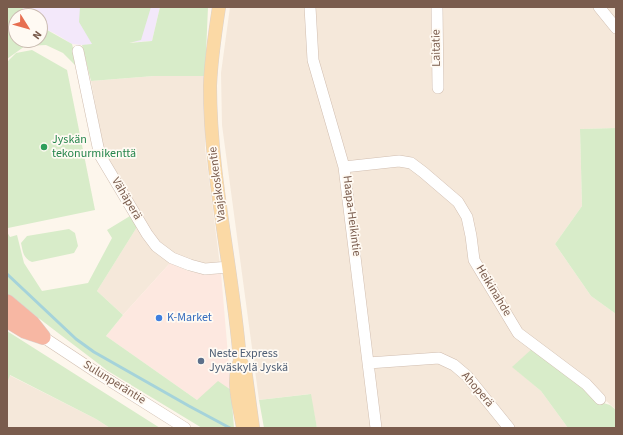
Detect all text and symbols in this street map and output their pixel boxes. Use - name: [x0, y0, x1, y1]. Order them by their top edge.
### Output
- north arrow: [8, 8, 48, 48]
- text: N: [29, 27, 45, 42]
- street label: Laitatie: [429, 29, 445, 67]
- place label: Jyskän tekonurmikenttä: [52, 133, 136, 161]
- marker: Jyskän tekonurmikenttä: [39, 142, 49, 152]
- street label: Vaajakoskentie: [206, 146, 230, 222]
- street label: Vähäperä: [108, 175, 144, 223]
- street label: Haapa-Heikintie: [339, 175, 363, 257]
- street label: Heikinahde: [472, 263, 514, 319]
- place label: K-Market: [167, 311, 212, 325]
- marker: K-Market: [154, 313, 164, 323]
- place label: Neste Express Jyväskylä Jyskä: [209, 347, 288, 375]
- marker: Neste Express Jyväskylä Jyskä: [196, 356, 206, 366]
- street label: Sulunperäntie: [80, 358, 148, 408]
- street label: Ahoperä: [458, 369, 496, 411]

